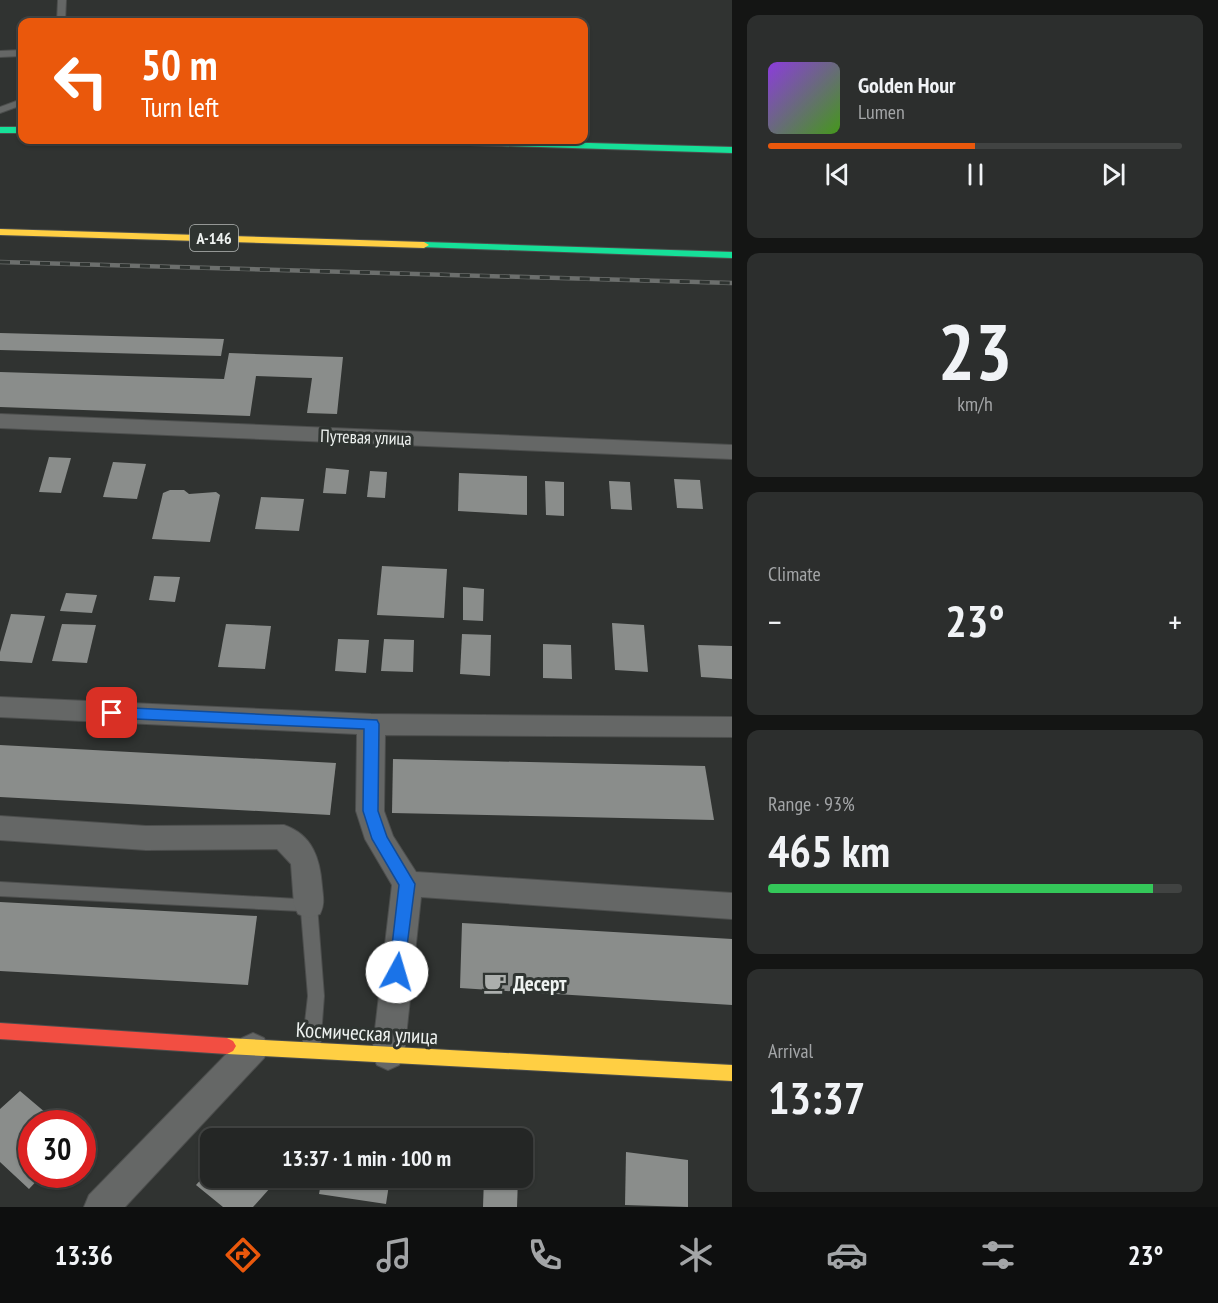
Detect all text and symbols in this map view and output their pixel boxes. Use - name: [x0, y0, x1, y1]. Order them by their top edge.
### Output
- text: 50 m: [141, 37, 218, 92]
- icon: left: [42, 42, 120, 120]
- text: Golden Hour: [858, 71, 956, 99]
- text: Turn left: [141, 90, 219, 124]
- text: Lumen: [858, 99, 905, 125]
- icon: previous: [821, 158, 854, 191]
- icon: pause: [959, 158, 992, 191]
- icon: next: [1097, 158, 1130, 191]
- road number: А-146: [190, 225, 238, 251]
- text: 23: [938, 301, 1012, 402]
- text: km/h: [957, 391, 993, 417]
- street label: Путевая улица: [320, 424, 412, 450]
- text: Climate: [768, 561, 821, 587]
- text: 23°: [945, 591, 1005, 649]
- text: −: [768, 600, 782, 643]
- text: +: [1168, 600, 1182, 643]
- pin: [86, 687, 137, 738]
- icon: arrive: [95, 696, 128, 729]
- text: Range · 93%: [768, 791, 855, 817]
- text: 465 km: [768, 821, 890, 879]
- position arrow: [365, 940, 429, 1004]
- cafe icon: Десерт: [482, 970, 508, 996]
- place label: Десерт: [513, 970, 567, 997]
- street label: Космическая улица: [295, 1016, 439, 1050]
- text: Arrival: [768, 1038, 813, 1064]
- text: 13:37: [768, 1068, 865, 1126]
- speed limit sign: 30: [18, 1110, 96, 1188]
- text: 13:37 · 1 min · 100 m: [282, 1144, 451, 1172]
- icon: directions: [222, 1234, 264, 1276]
- icon: music: [373, 1234, 415, 1276]
- icon: phone: [524, 1234, 566, 1276]
- icon: climate: [675, 1234, 717, 1276]
- icon: car: [826, 1234, 868, 1276]
- icon: filters: [977, 1234, 1019, 1276]
- text: 13:36: [54, 1238, 113, 1272]
- text: 23°: [1128, 1238, 1163, 1272]

